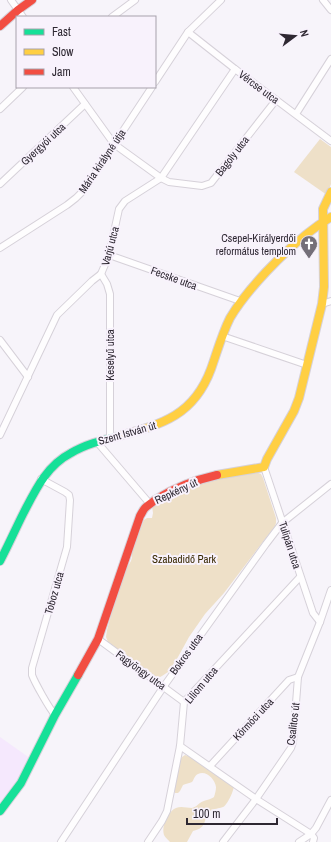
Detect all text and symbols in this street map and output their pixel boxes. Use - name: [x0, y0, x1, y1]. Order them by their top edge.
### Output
- legend: [16, 16, 156, 88]
- north arrow: [275, 16, 315, 56]
- text: Fast: [52, 24, 71, 40]
- text: N: [297, 28, 312, 38]
- text: Slow: [52, 44, 74, 60]
- text: Jam: [52, 64, 71, 80]
- street label: Vércse utca: [236, 67, 282, 107]
- street label: Gyergyói utca: [18, 120, 68, 168]
- street label: Mária királyné útja: [75, 126, 129, 196]
- street label: Bagoly utca: [212, 133, 252, 179]
- street label: Varjú utca: [98, 225, 122, 267]
- place label: Csepel-Királyerdői református templom: [216, 231, 296, 258]
- church icon: Csepel-Királyerdői református templom: [299, 234, 319, 259]
- street label: Fecske utca: [149, 263, 199, 293]
- street label: Keselyű utca: [103, 329, 117, 381]
- street label: Szent István út: [96, 418, 158, 448]
- street label: Repkény út: [152, 475, 200, 507]
- street label: Tulipán utca: [276, 520, 304, 570]
- park label: Szabadidő Park: [152, 552, 217, 566]
- street label: Toboz utca: [41, 570, 67, 616]
- street label: Bokros utca: [166, 631, 206, 677]
- street label: Fagyöngy utca: [113, 647, 169, 693]
- street label: Liliom utca: [181, 664, 221, 706]
- street label: Körmöci utca: [230, 695, 276, 743]
- street label: Csalitos út: [283, 702, 303, 746]
- scale bar: [187, 800, 277, 826]
- text: 100 m: [193, 806, 220, 822]

